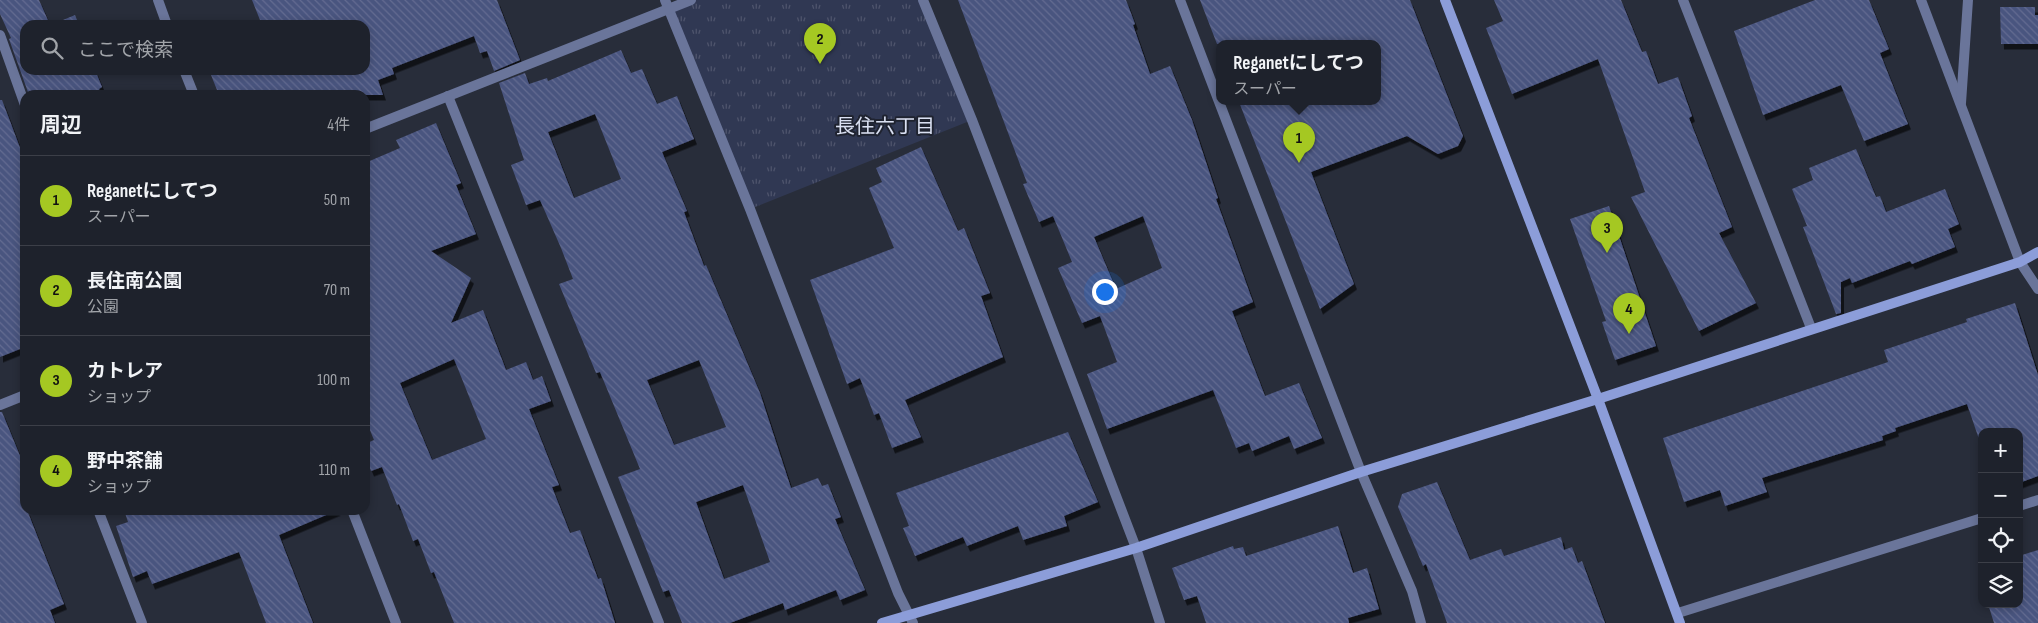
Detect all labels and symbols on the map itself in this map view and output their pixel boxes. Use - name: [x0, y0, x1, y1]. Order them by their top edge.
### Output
- pin: 2: [804, 23, 836, 64]
- district label: 長住六丁目: [835, 115, 935, 139]
- pin: 1: [1283, 122, 1315, 163]
- pin: 3: [1591, 212, 1623, 253]
- your location: [1092, 279, 1118, 305]
- pin: 4: [1613, 293, 1645, 334]

